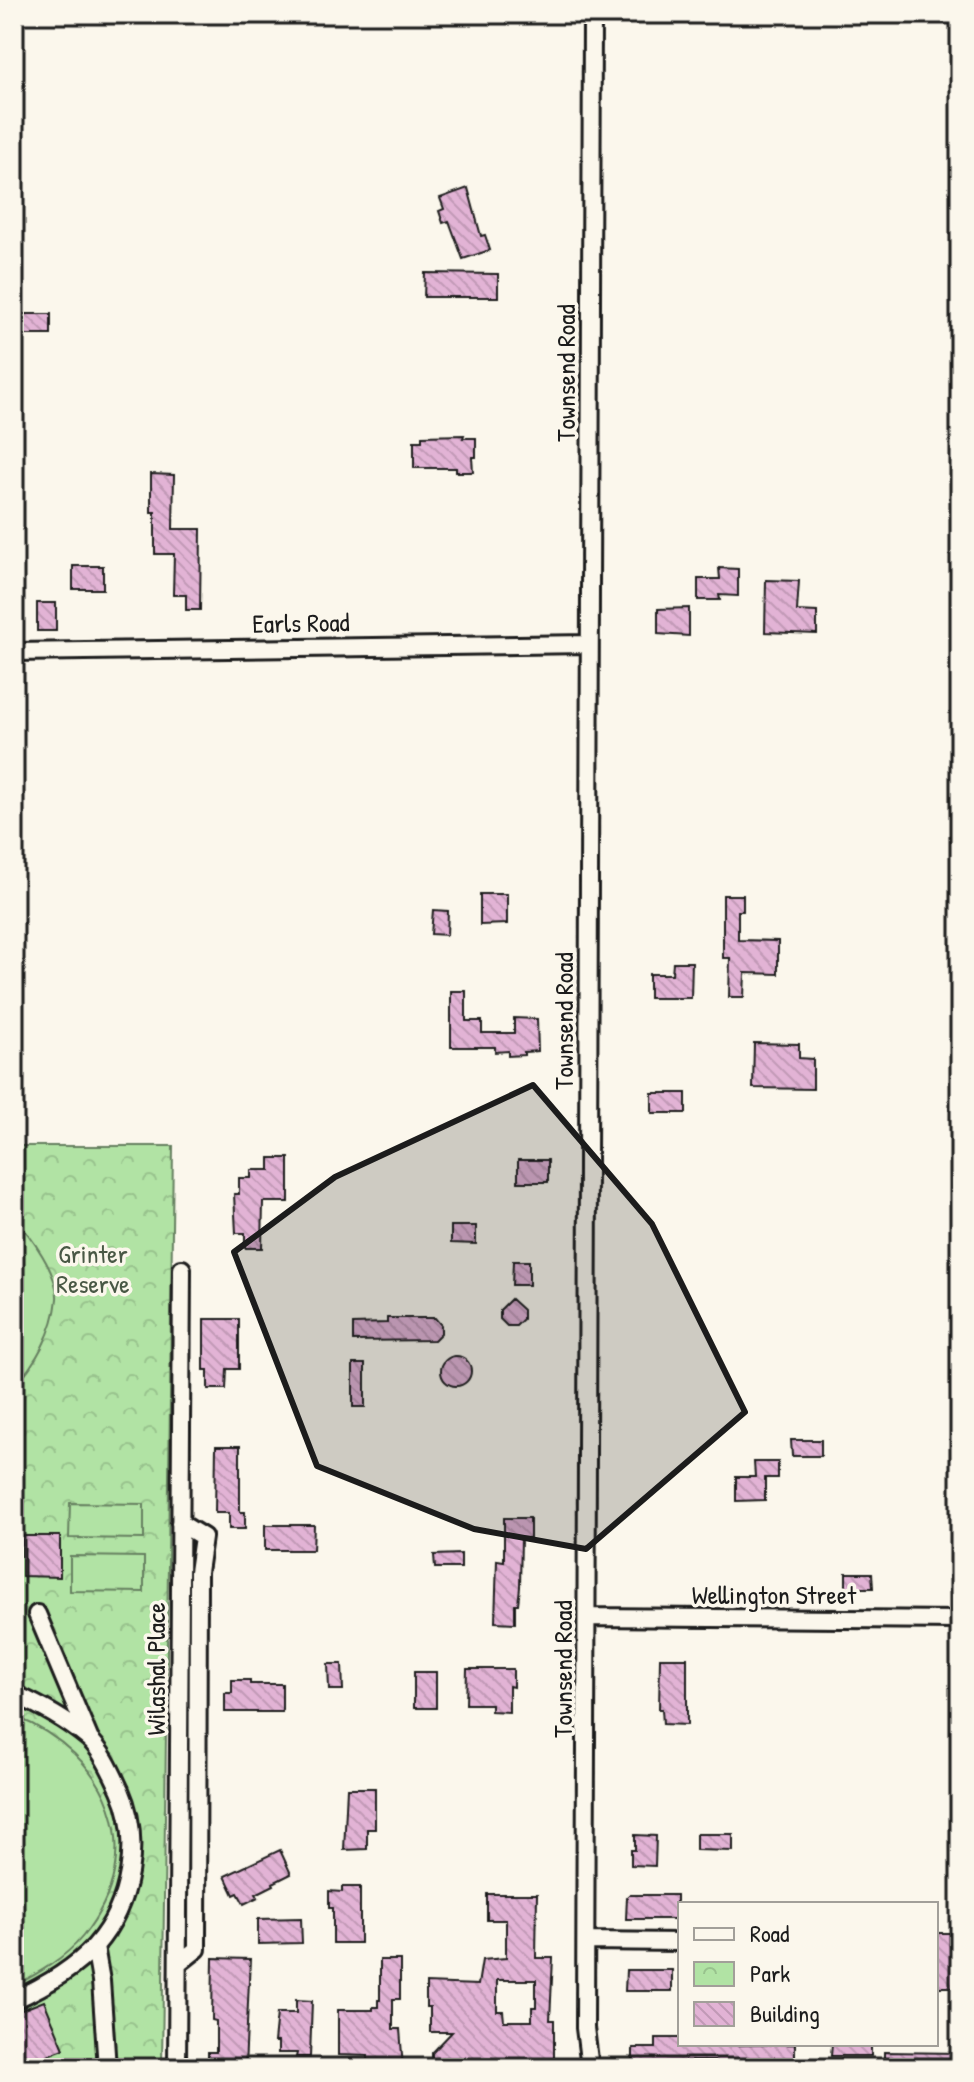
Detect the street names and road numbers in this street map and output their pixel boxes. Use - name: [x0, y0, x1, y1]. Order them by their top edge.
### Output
- street label: Townsend Road: [548, 304, 583, 442]
- street label: Earls Road: [252, 604, 350, 641]
- street label: Townsend Road: [546, 952, 581, 1090]
- street label: Wellington Street: [692, 1577, 857, 1612]
- street label: Townsend Road: [545, 1600, 580, 1738]
- street label: Wilashal Place: [138, 1602, 173, 1736]

